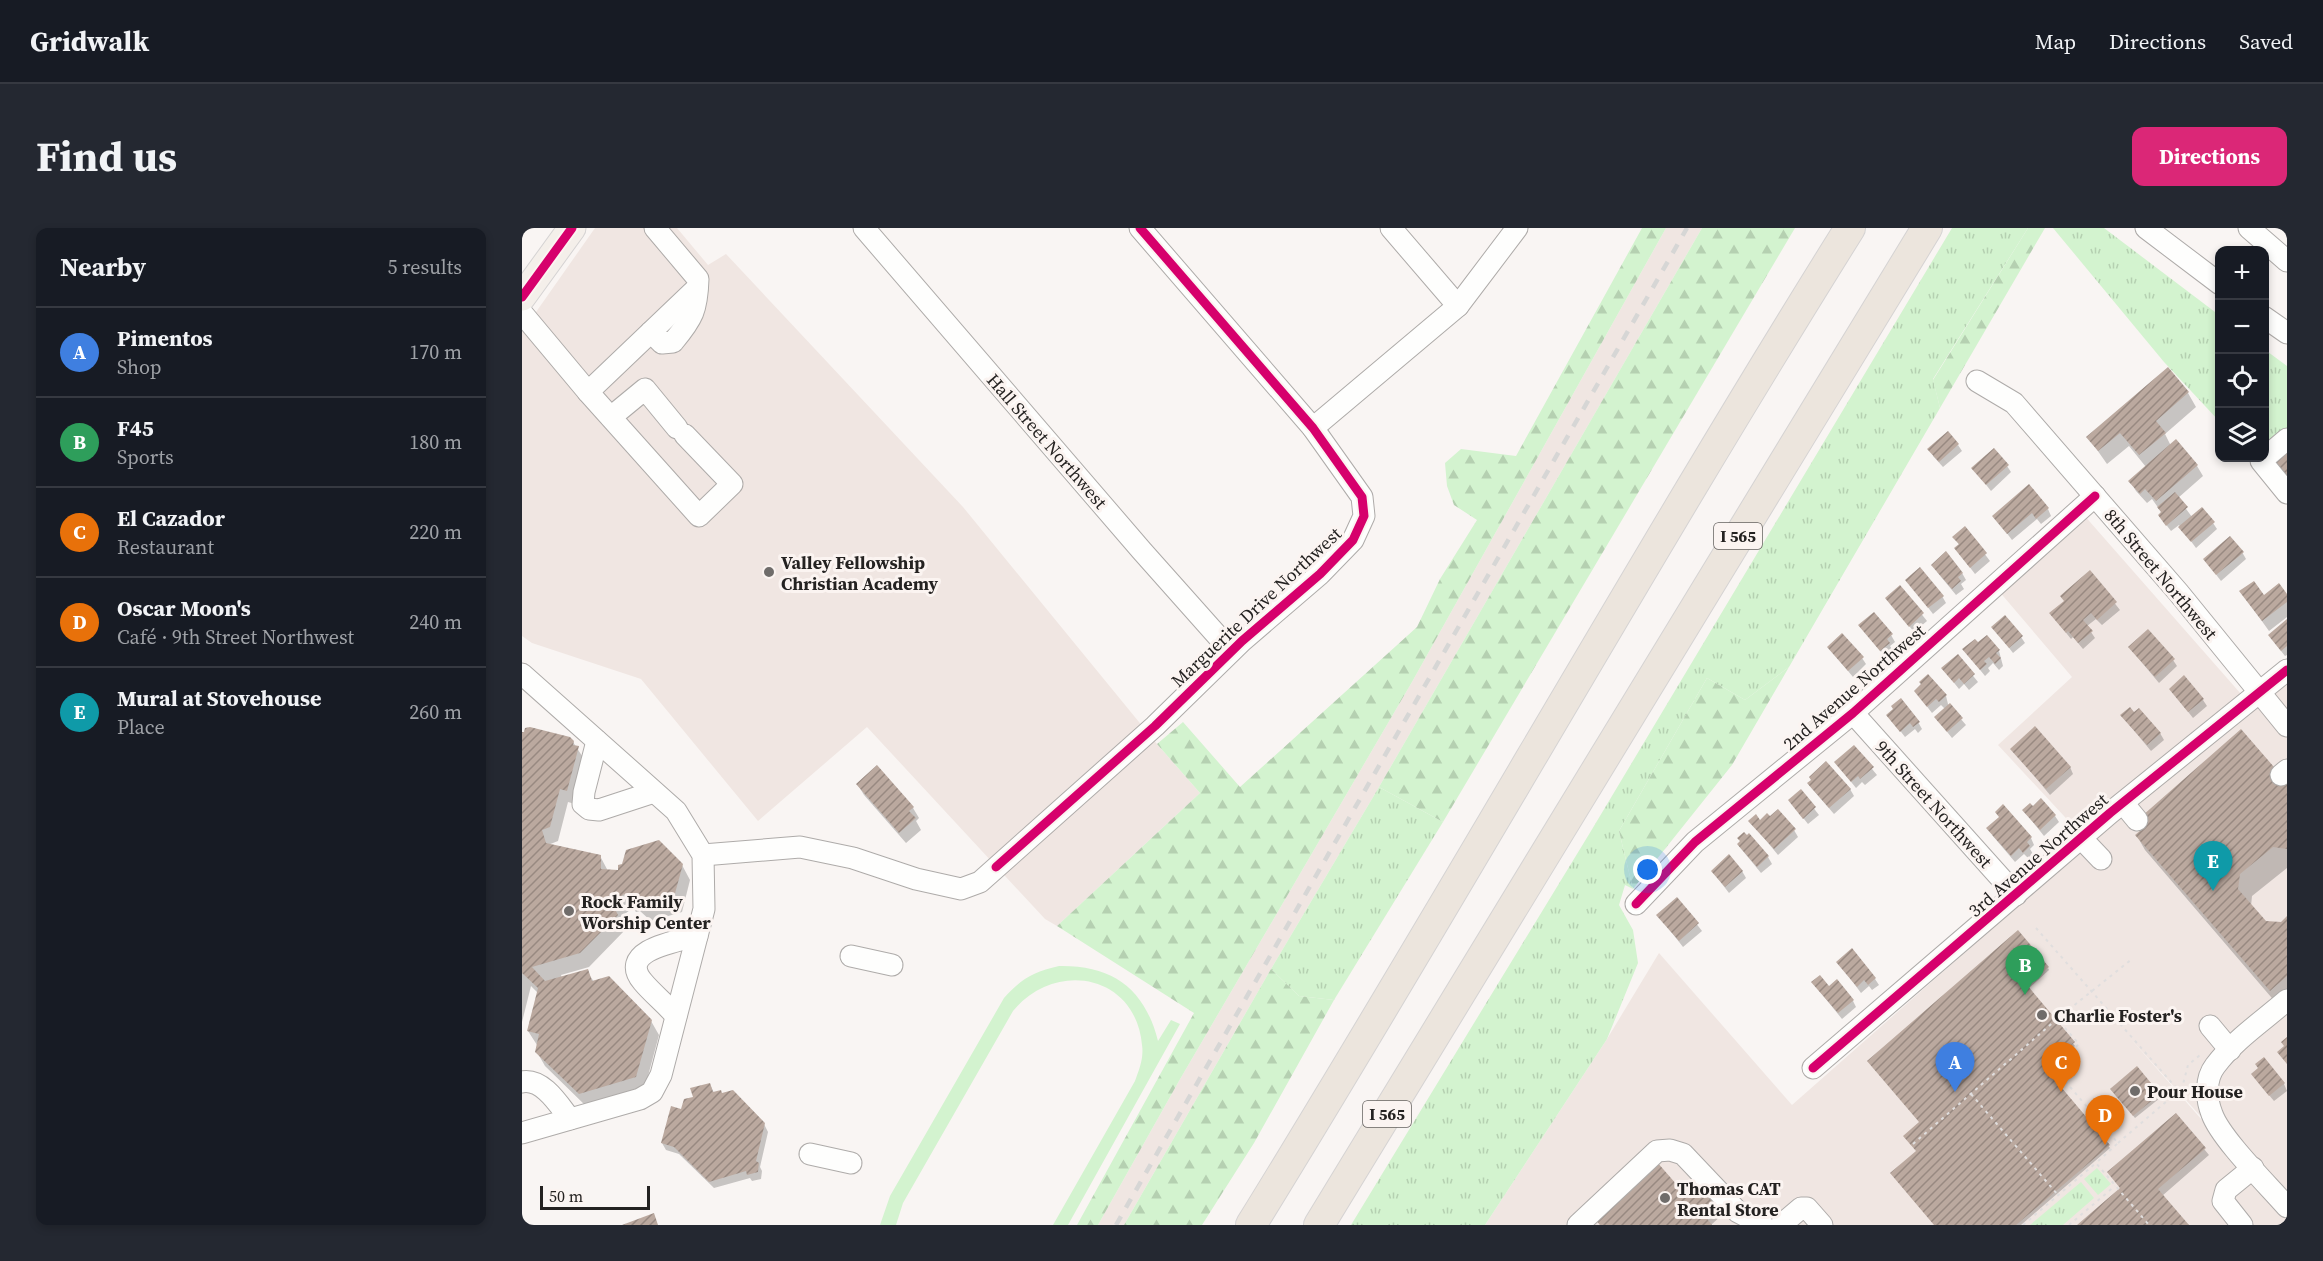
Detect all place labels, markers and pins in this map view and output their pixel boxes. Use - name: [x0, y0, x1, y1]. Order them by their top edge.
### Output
- place label: Valley Fellowship Christian Academy: [781, 550, 938, 596]
- marker: Valley Fellowship Christian Academy: [762, 565, 776, 579]
- pin: E: [2194, 842, 2232, 891]
- place label: Rock Family Worship Center: [581, 889, 711, 935]
- marker: Rock Family Worship Center: [562, 904, 576, 918]
- pin: B: [2006, 946, 2044, 995]
- place label: Charlie Foster's: [2054, 1003, 2182, 1028]
- marker: Charlie Foster's: [2035, 1008, 2049, 1022]
- pin: A: [1936, 1042, 1974, 1092]
- pin: C: [2042, 1042, 2080, 1092]
- place label: Pour House: [2147, 1079, 2243, 1104]
- marker: Pour House: [2128, 1084, 2142, 1098]
- pin: D: [2086, 1096, 2124, 1145]
- place label: Thomas CAT Rental Store: [1677, 1176, 1781, 1222]
- marker: Thomas CAT Rental Store: [1658, 1191, 1672, 1205]

